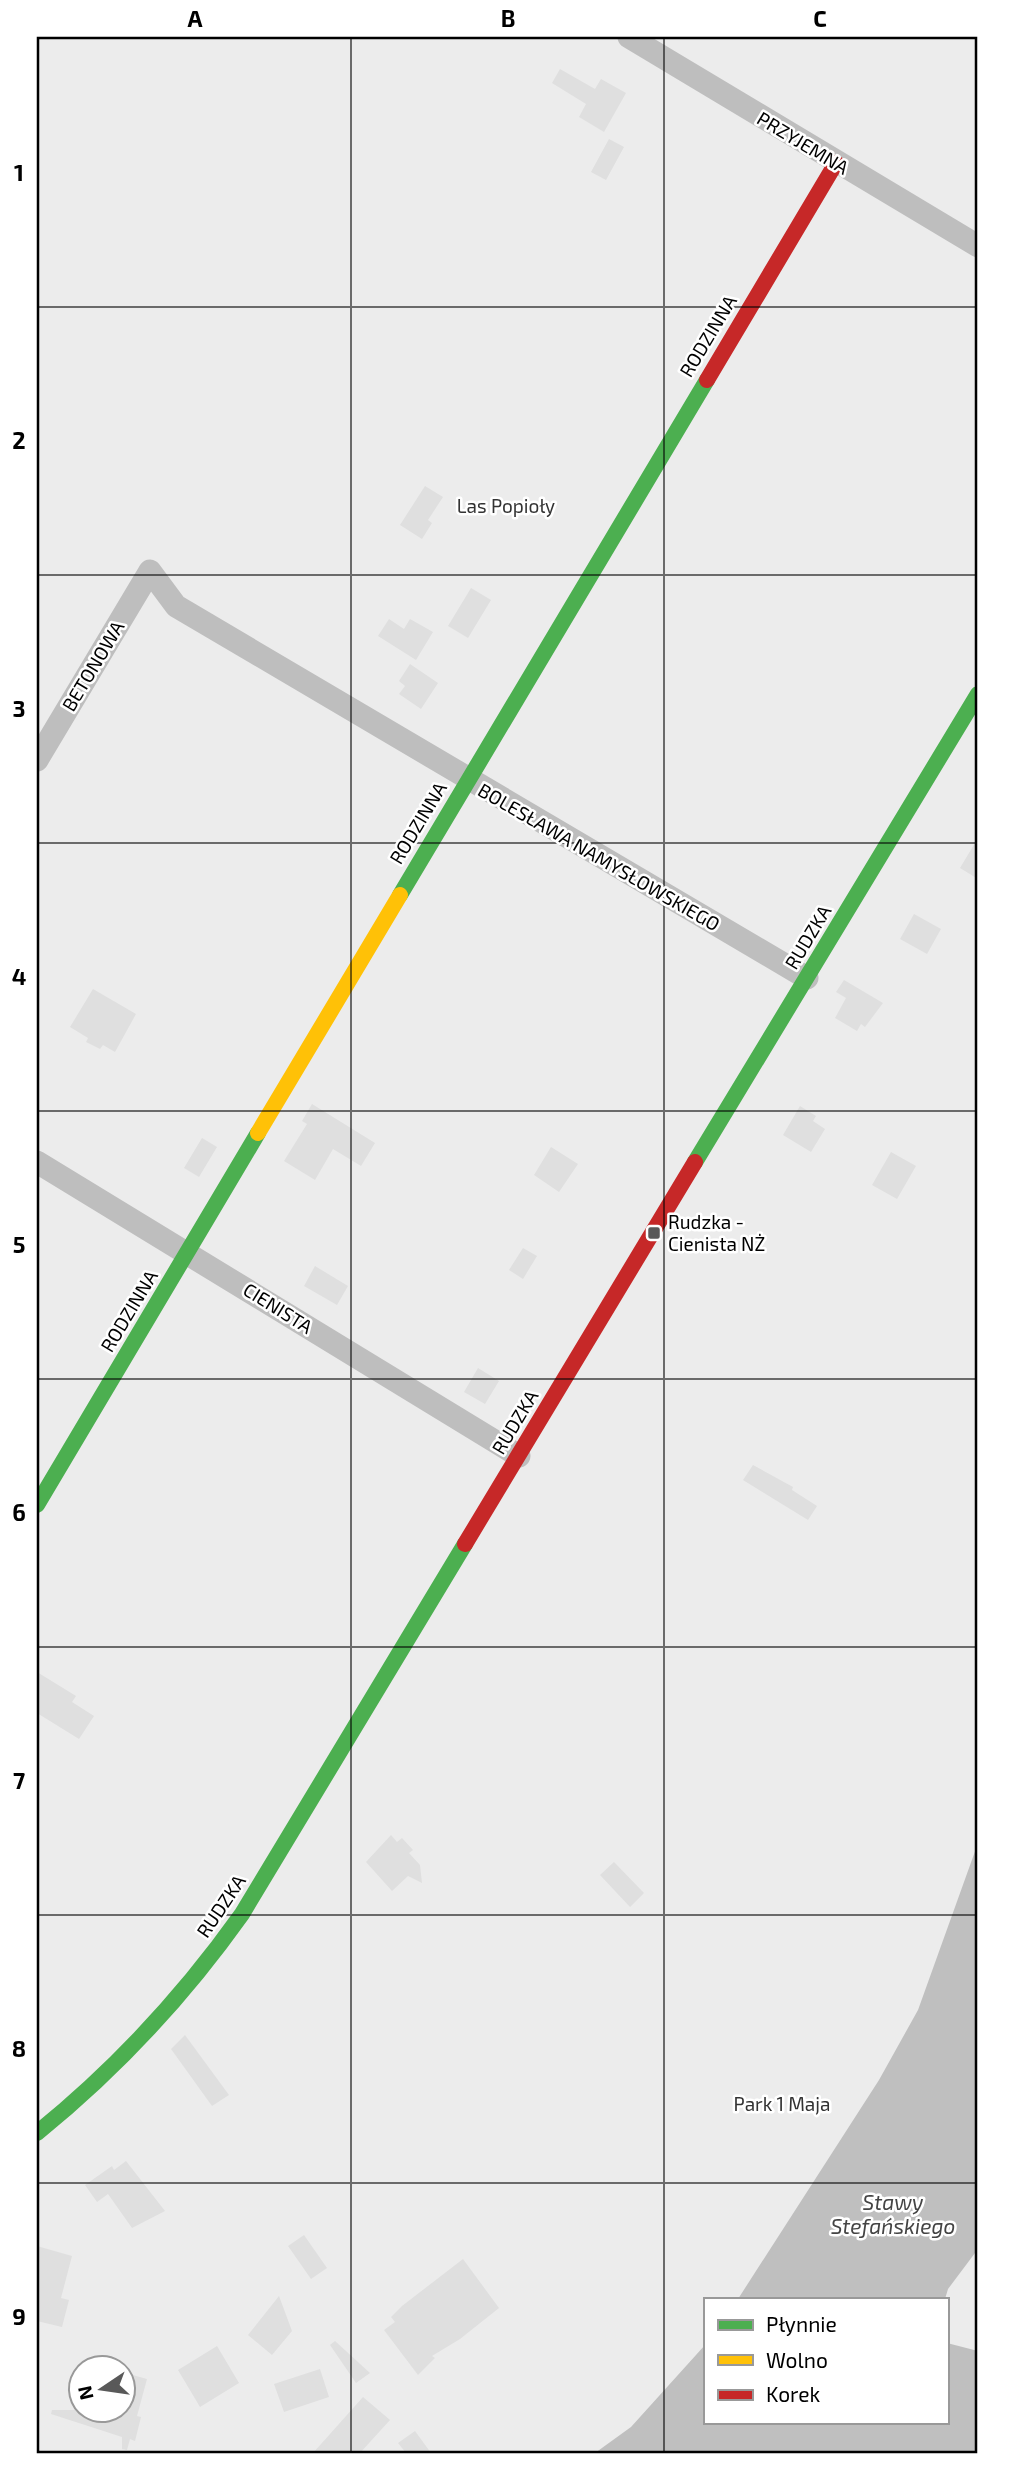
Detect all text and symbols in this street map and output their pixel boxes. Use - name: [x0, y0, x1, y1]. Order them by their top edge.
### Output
- text: A: [187, 4, 203, 32]
- text: B: [501, 4, 515, 32]
- text: C: [813, 4, 827, 32]
- street label: PRZYJEMNA: [753, 106, 853, 179]
- text: 1: [14, 158, 24, 186]
- street label: RODZINNA: [674, 291, 741, 381]
- text: 2: [12, 426, 26, 454]
- park label: Las Popioły: [457, 494, 555, 517]
- street label: BETONOWA: [57, 616, 129, 715]
- text: 3: [12, 694, 26, 722]
- street label: RODZINNA: [384, 778, 451, 868]
- street label: BOLESŁAWA NAMYSŁOWSKIEGO: [474, 778, 724, 935]
- street label: RUDZKA: [780, 900, 836, 973]
- text: 4: [12, 962, 26, 990]
- place label: Rudzka - Cienista NŻ: [668, 1210, 765, 1255]
- marker: Rudzka - Cienista NŻ: [646, 1225, 662, 1241]
- text: 5: [13, 1230, 25, 1258]
- street label: RODZINNA: [95, 1266, 162, 1356]
- street label: CIENISTA: [239, 1277, 317, 1338]
- street label: RUDZKA: [487, 1385, 543, 1458]
- text: 6: [12, 1498, 26, 1526]
- text: 7: [13, 1766, 25, 1794]
- street label: RUDZKA: [191, 1870, 250, 1941]
- text: 8: [12, 2034, 26, 2062]
- park label: Park 1 Maja: [734, 2092, 830, 2115]
- water label: Stawy Stefańskiego: [831, 2189, 955, 2238]
- legend: [704, 2298, 948, 2424]
- text: 9: [12, 2302, 26, 2330]
- text: Płynnie: [766, 2311, 837, 2336]
- text: Wolno: [766, 2347, 828, 2372]
- north arrow: [66, 2354, 136, 2424]
- text: Korek: [766, 2381, 820, 2406]
- text: N: [72, 2384, 98, 2402]

